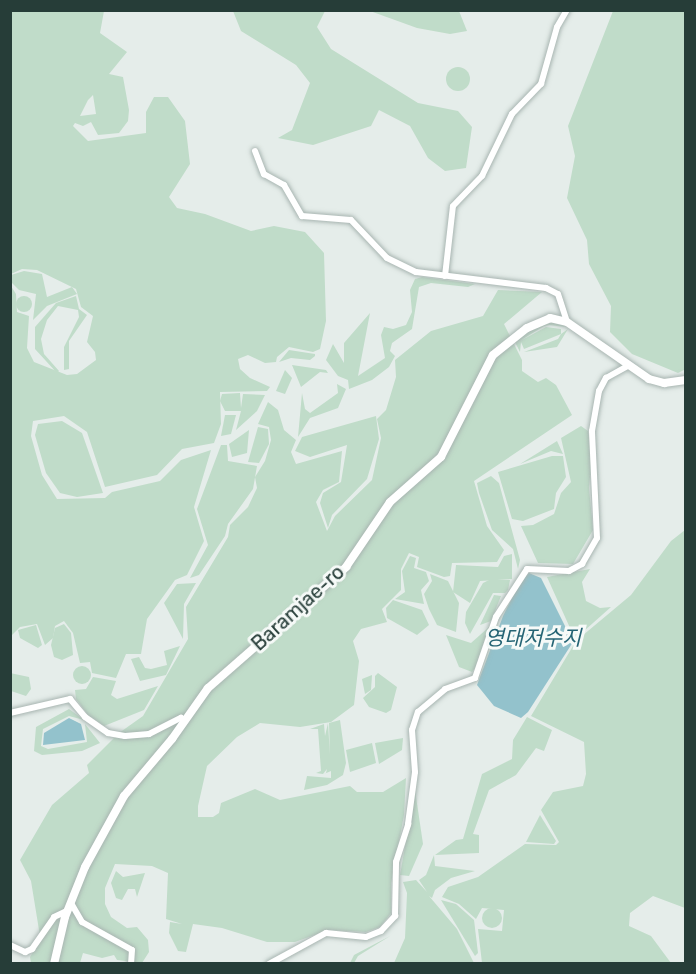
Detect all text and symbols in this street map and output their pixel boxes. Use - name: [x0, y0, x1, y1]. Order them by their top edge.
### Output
- street label: Baramjae-ro: [247, 560, 349, 656]
- water label: 영대저수지: [485, 625, 581, 651]

